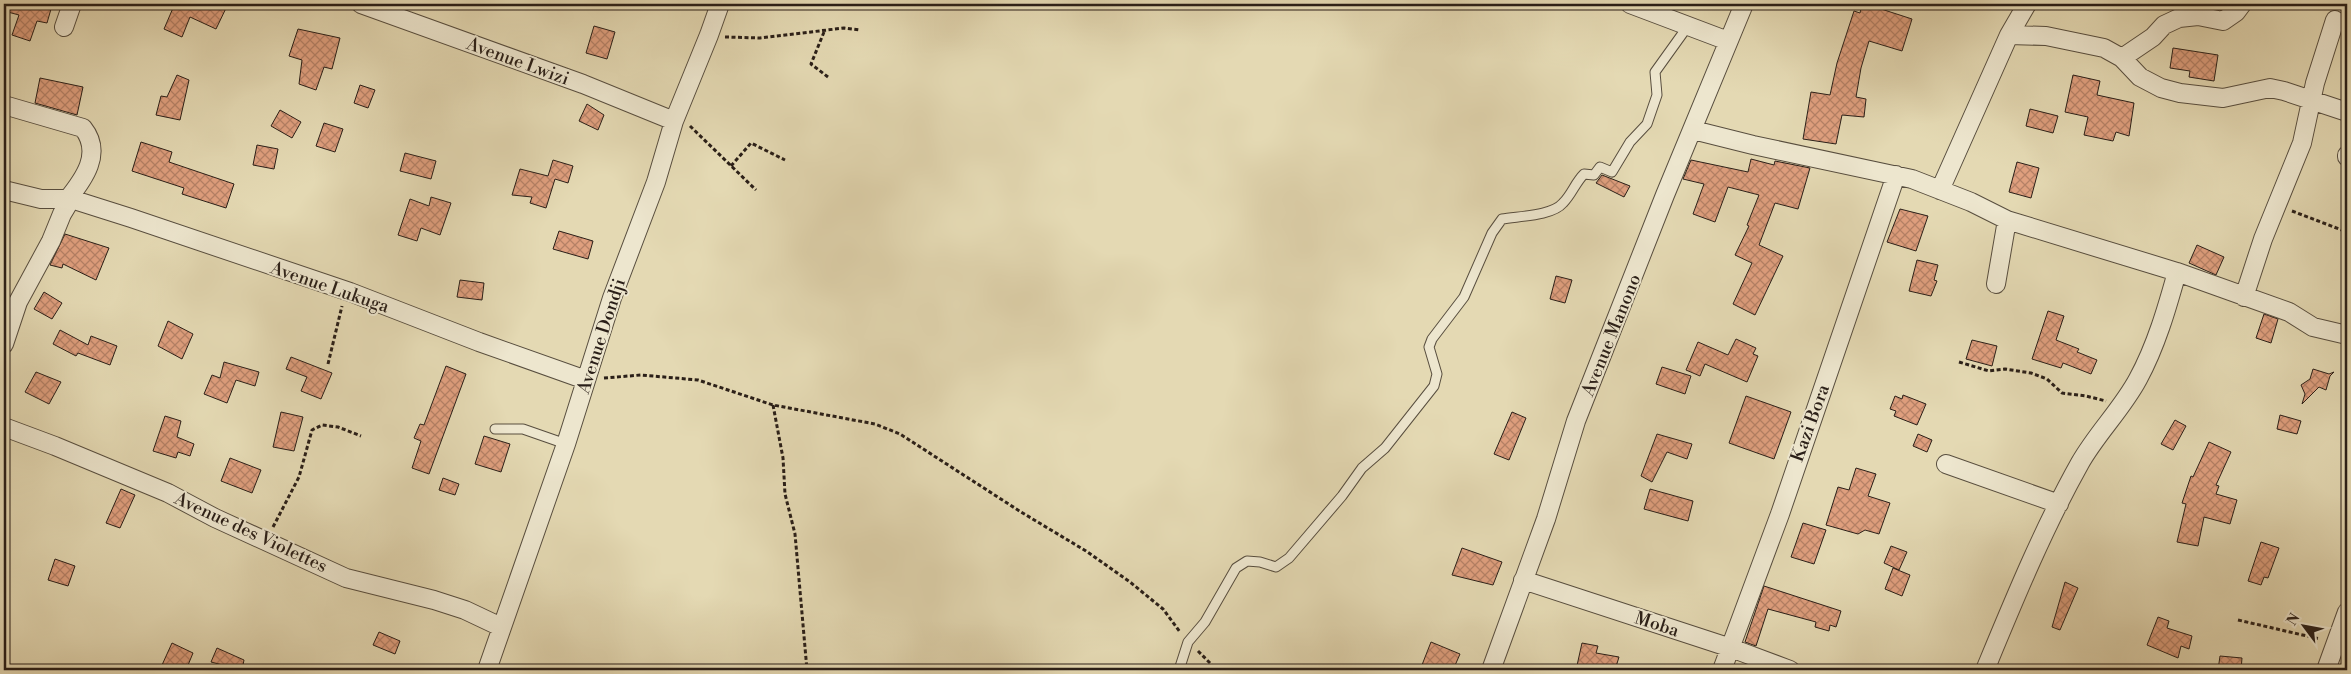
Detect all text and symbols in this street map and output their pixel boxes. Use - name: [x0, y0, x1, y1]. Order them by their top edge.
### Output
- street label: Avenue Lwizi: [462, 32, 572, 91]
- street label: Avenue Lukuga: [267, 256, 393, 319]
- street label: Avenue Manono: [1576, 271, 1646, 401]
- street label: Avenue Dondji: [572, 276, 631, 398]
- street label: Kazi Bora: [1786, 380, 1835, 465]
- street label: Avenue des Violettes: [170, 487, 331, 578]
- north arrow: [2278, 602, 2328, 652]
- street label: Moba: [1632, 607, 1683, 643]
- text: N: [2283, 610, 2304, 629]

